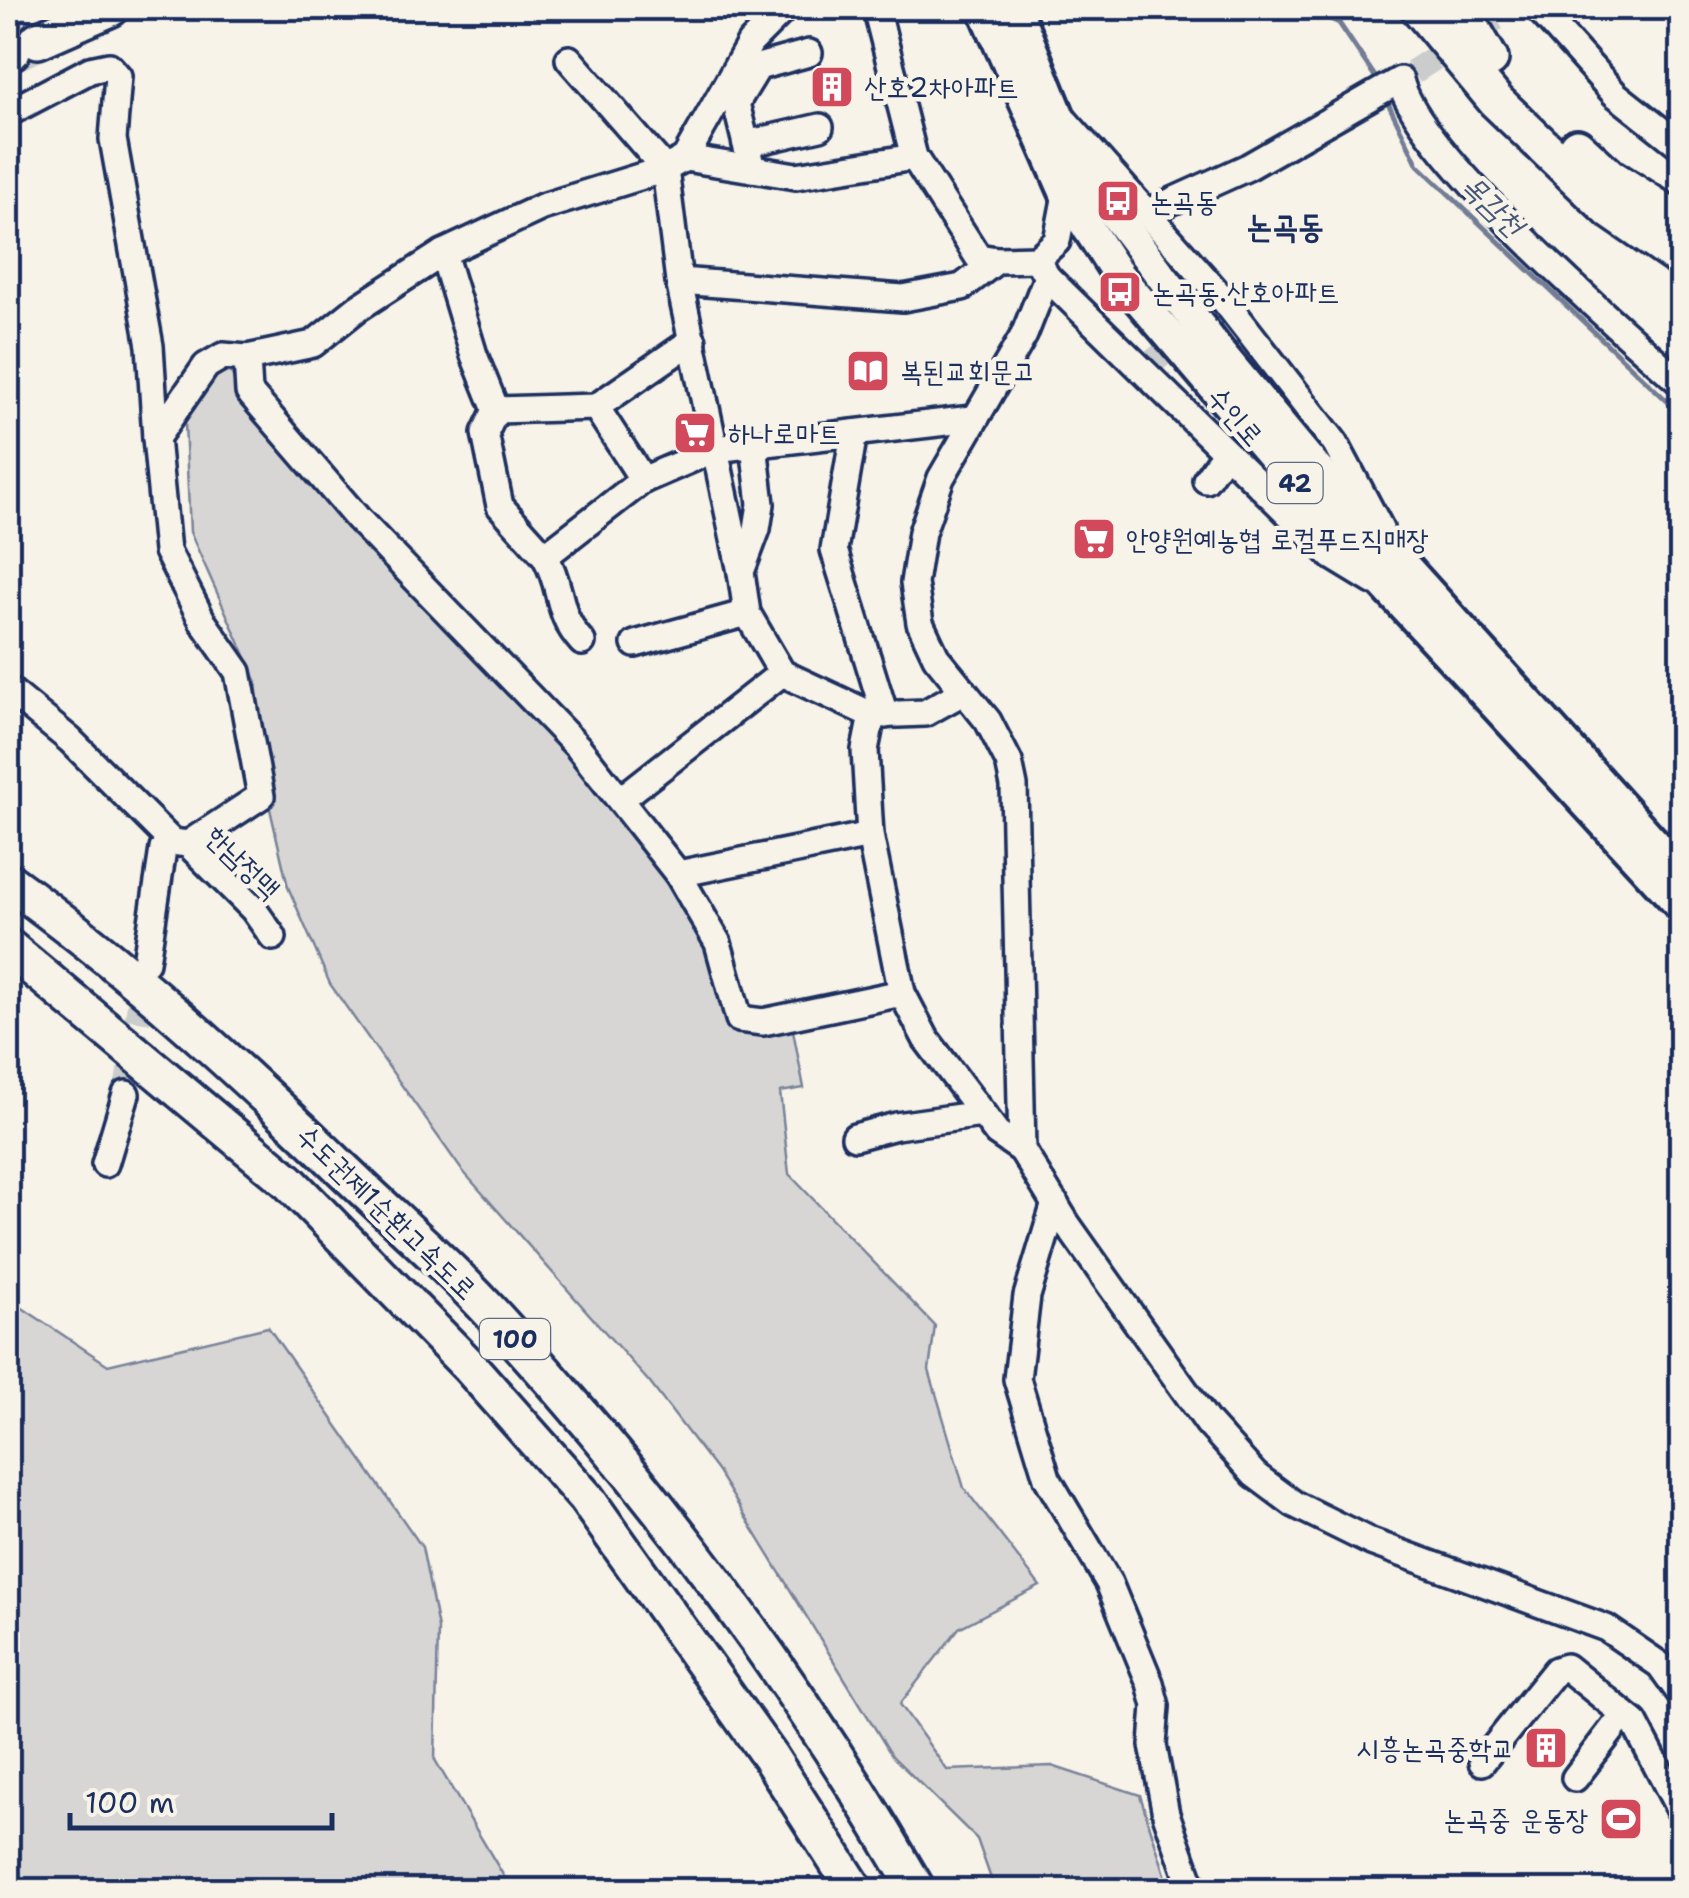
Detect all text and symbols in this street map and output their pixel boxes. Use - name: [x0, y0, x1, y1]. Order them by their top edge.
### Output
- building icon: 산호2차아파트: [809, 64, 855, 110]
- place label: 산호2차아파트: [864, 68, 1019, 106]
- water label: 목감천: [1453, 165, 1535, 247]
- bus stop icon: 논곡동: [1095, 178, 1141, 224]
- place label: 논곡동: [1150, 182, 1218, 220]
- district label: 논곡동: [1246, 204, 1324, 247]
- bus stop icon: 논곡동.산호아파트: [1097, 269, 1143, 315]
- place label: 논곡동.산호아파트: [1152, 273, 1339, 311]
- library icon: 복된교회문고: [845, 348, 891, 394]
- place label: 복된교회문고: [900, 352, 1035, 390]
- street label: 수인로: [1199, 378, 1273, 454]
- supermarket icon: 하나로마트: [672, 410, 718, 456]
- place label: 하나로마트: [728, 414, 841, 452]
- road number: 42: [1268, 463, 1322, 503]
- supermarket icon: 안양원예농협 로컬푸드직매장: [1071, 516, 1117, 562]
- place label: 안양원예농협 로컬푸드직매장: [1126, 520, 1429, 558]
- street label: 한남정맥: [197, 817, 289, 907]
- street label: 수도권제1순환고속도로: [289, 1116, 485, 1308]
- road number: 100: [480, 1319, 550, 1359]
- building icon: 시흥논곡중학교: [1523, 1725, 1569, 1771]
- place label: 시흥논곡중학교: [1356, 1729, 1514, 1767]
- scale bar: [70, 1768, 332, 1830]
- text: 100 m: [85, 1782, 175, 1823]
- sports icon: 논곡중 운동장: [1598, 1796, 1644, 1842]
- place label: 논곡중 운동장: [1443, 1800, 1588, 1838]

